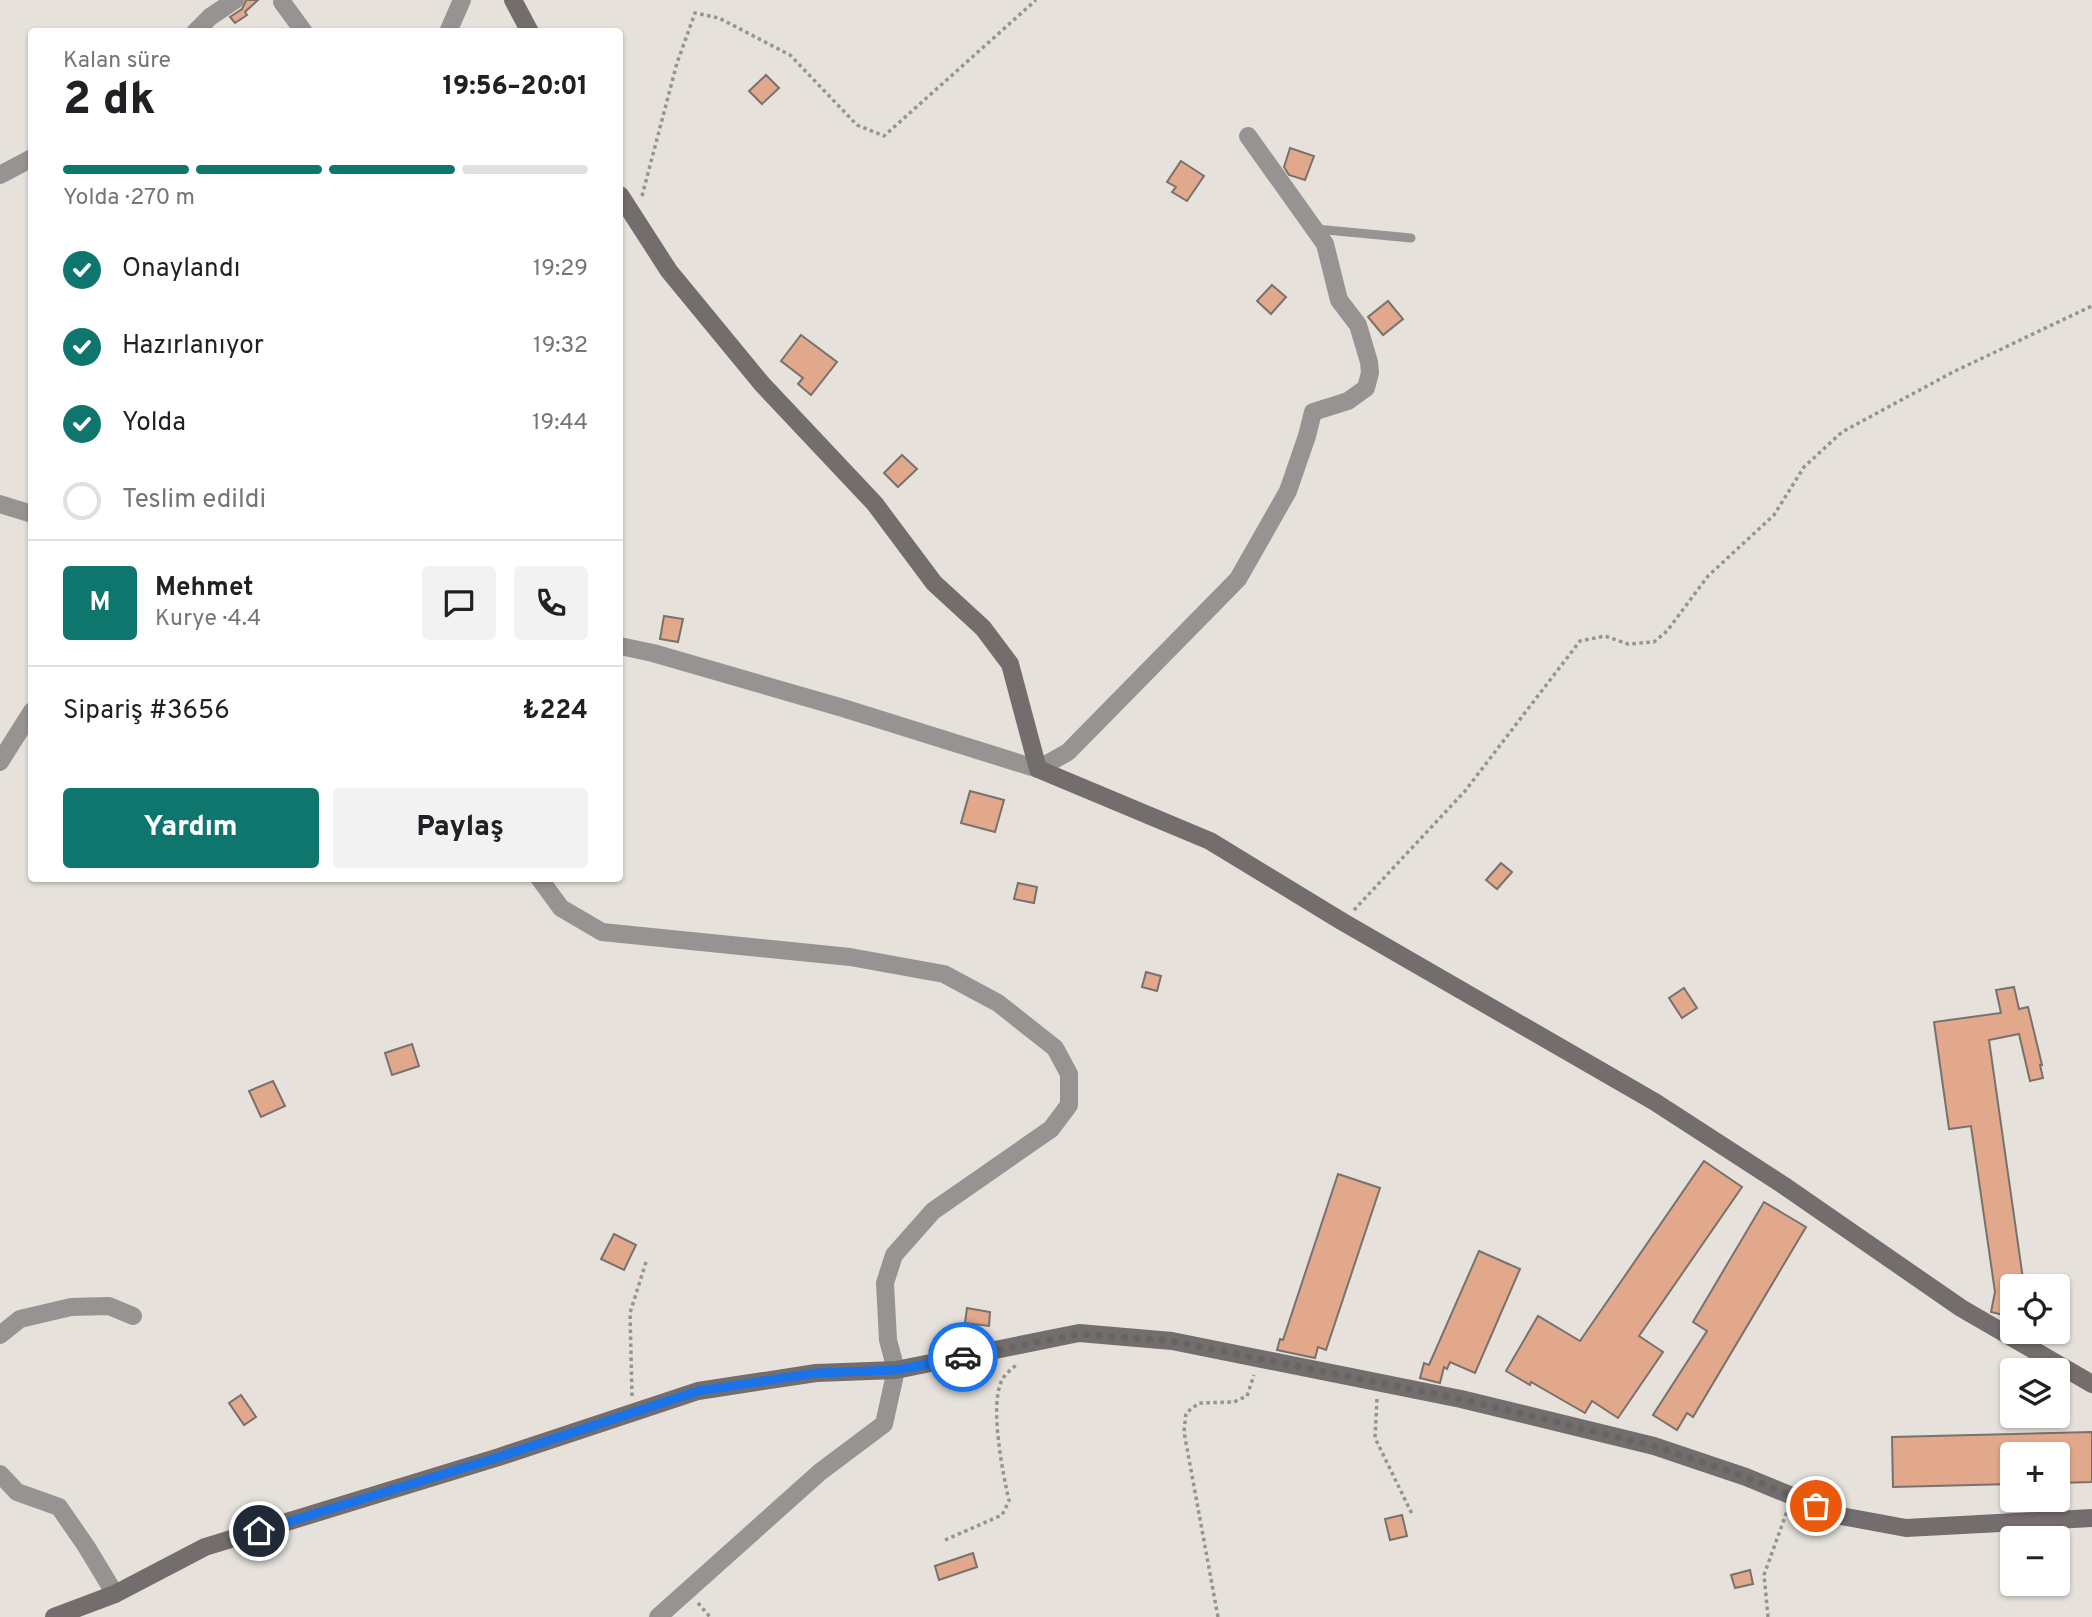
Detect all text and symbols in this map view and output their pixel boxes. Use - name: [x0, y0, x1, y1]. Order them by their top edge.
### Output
- text: Kalan süre: [63, 47, 171, 76]
- text: 19:56–20:01: [442, 71, 588, 104]
- text: 2 dk: [63, 72, 156, 131]
- text: Yolda · 270 m: [63, 184, 195, 213]
- icon: check: [63, 251, 101, 289]
- text: Onaylandı: [122, 253, 240, 286]
- text: 19:29: [533, 255, 588, 284]
- icon: check: [63, 328, 101, 366]
- text: Hazırlanıyor: [122, 330, 264, 363]
- text: 19:32: [533, 332, 588, 361]
- icon: check: [63, 405, 101, 443]
- text: Yolda: [122, 407, 186, 440]
- text: 19:44: [532, 409, 588, 438]
- text: Teslim edildi: [122, 484, 266, 517]
- button: chat: [422, 566, 496, 640]
- button: phone: [514, 566, 588, 640]
- text: Mehmet: [155, 572, 254, 605]
- text: M: [89, 587, 111, 620]
- text: Kurye · 4.4: [155, 605, 261, 634]
- text: Sipariş #3656: [63, 695, 230, 728]
- text: ₺224: [522, 695, 588, 728]
- button: Yardım: [63, 788, 319, 868]
- button: Paylaş: [333, 788, 588, 868]
- map controls: [2000, 1274, 2070, 1596]
- button: locate: [2000, 1274, 2070, 1344]
- courier: [928, 1322, 998, 1392]
- icon: car: [944, 1338, 982, 1376]
- button: layers: [2000, 1358, 2070, 1428]
- button: +: [2000, 1442, 2070, 1512]
- pin: [1786, 1476, 1846, 1536]
- icon: bag: [1797, 1487, 1835, 1525]
- pin: [229, 1501, 289, 1561]
- icon: home: [240, 1512, 278, 1550]
- button: −: [2000, 1526, 2070, 1596]

